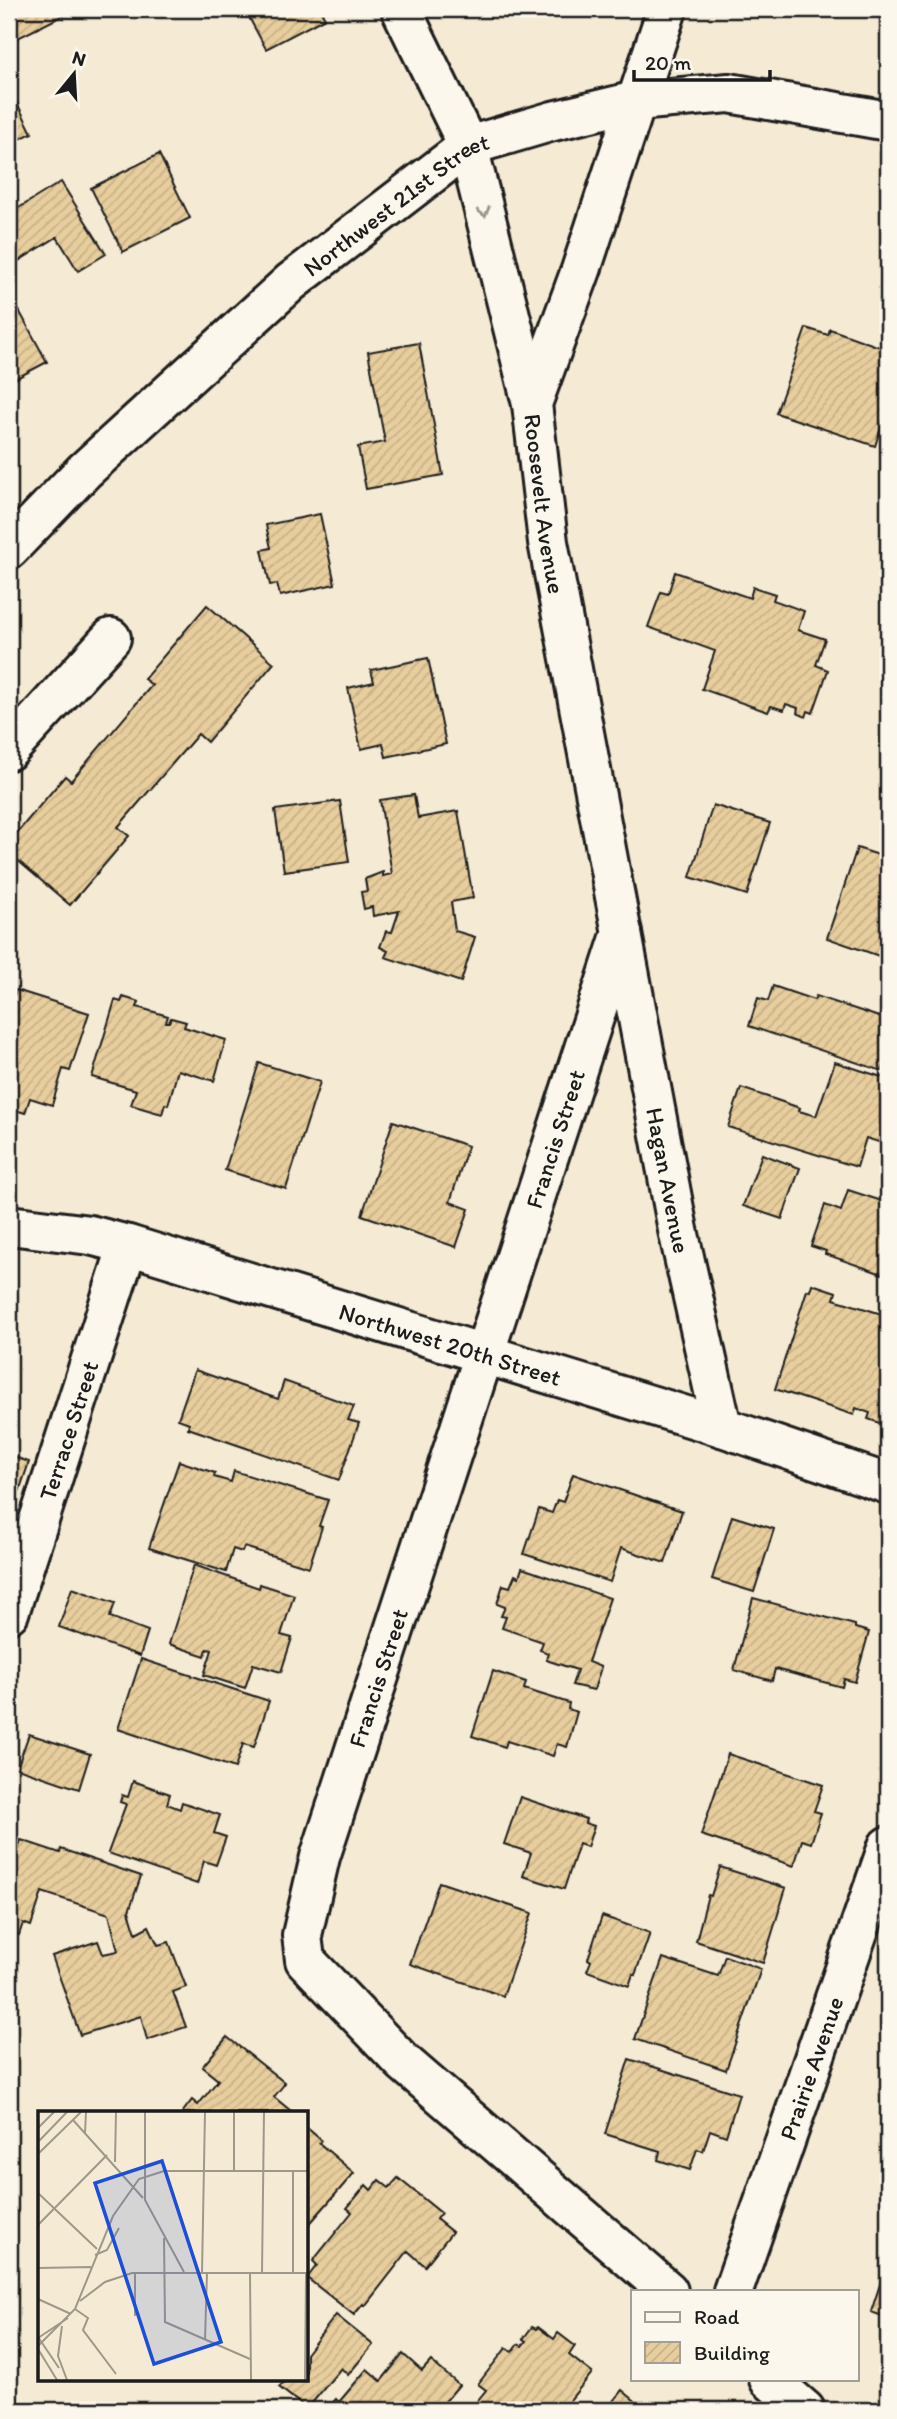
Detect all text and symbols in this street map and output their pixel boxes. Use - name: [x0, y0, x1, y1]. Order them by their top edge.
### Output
- north arrow: [38, 38, 108, 108]
- scale bar: [634, 38, 771, 82]
- text: N: [69, 45, 89, 71]
- text: 20 m: [645, 50, 692, 75]
- street label: Northwest 21st Street: [297, 126, 492, 282]
- one-way arrow: [476, 206, 490, 218]
- street label: Roosevelt Avenue: [519, 412, 572, 596]
- street label: Francis Street: [519, 1066, 591, 1212]
- street label: Hagan Avenue: [641, 1105, 697, 1256]
- street label: Northwest 20th Street: [336, 1296, 565, 1391]
- street label: Terrace Street: [32, 1357, 104, 1504]
- street label: Francis Street: [342, 1605, 414, 1751]
- street label: Prairie Avenue: [772, 1992, 849, 2144]
- inset map: [38, 2111, 308, 2380]
- legend: [631, 2290, 858, 2380]
- text: Road: [694, 2304, 740, 2329]
- text: Building: [694, 2340, 770, 2365]

